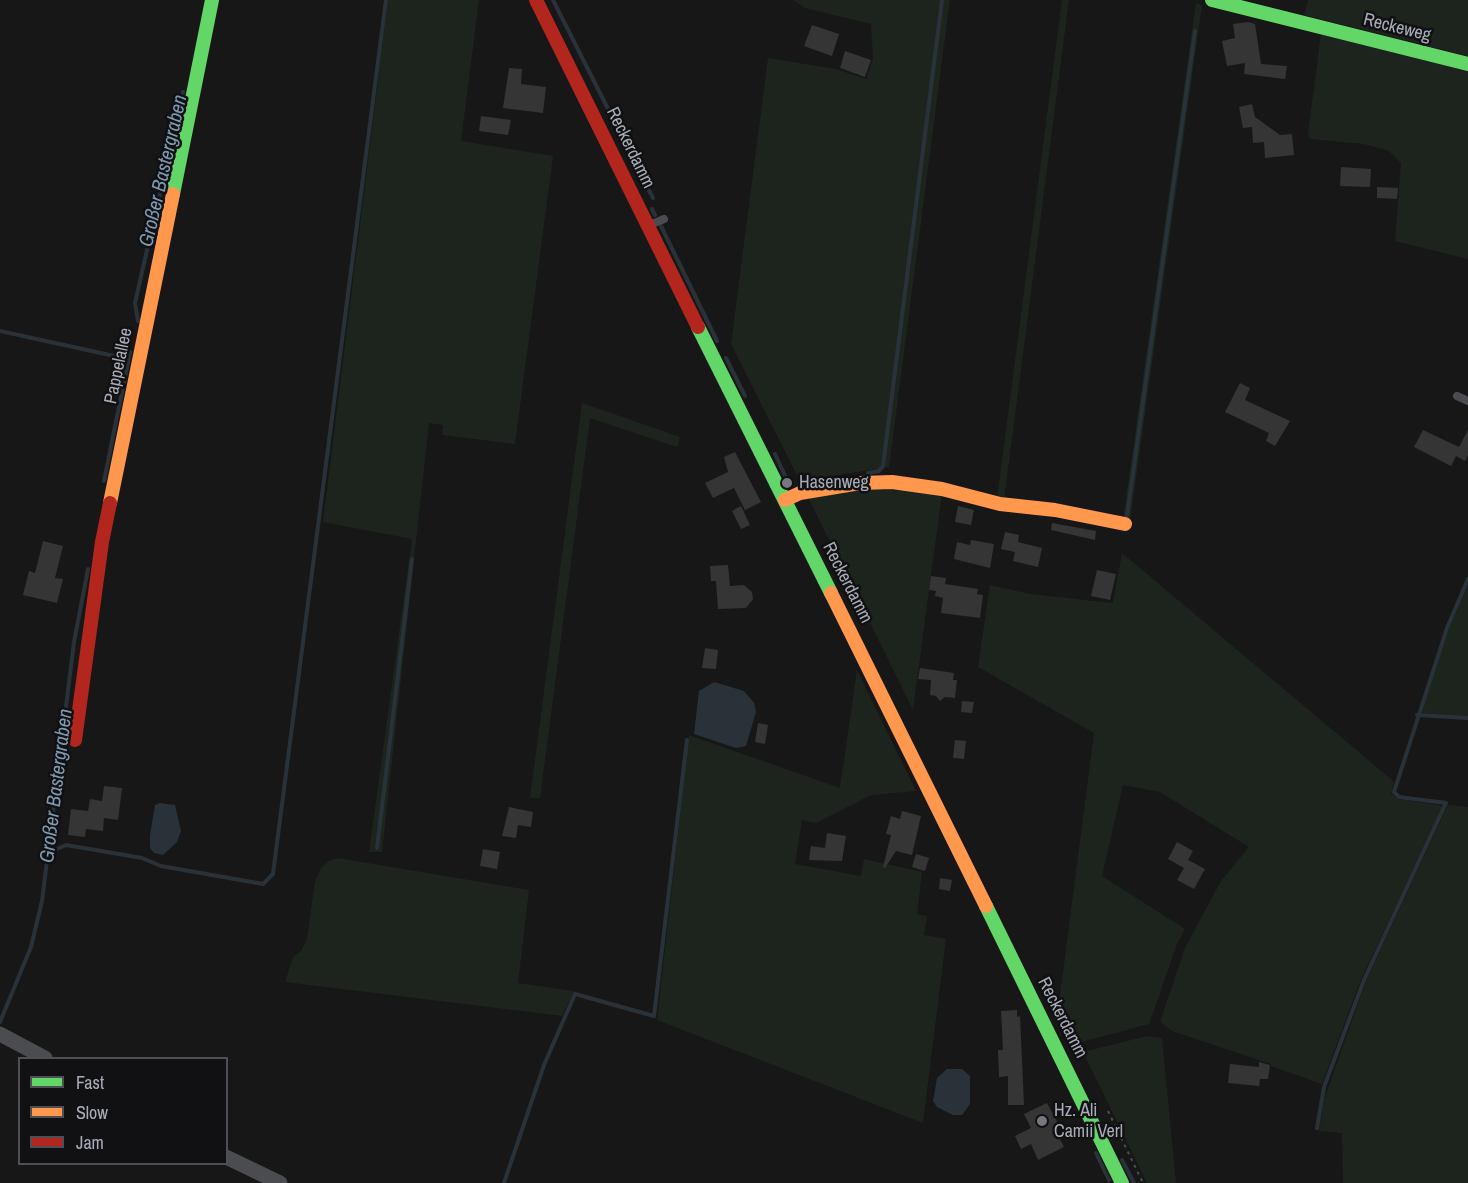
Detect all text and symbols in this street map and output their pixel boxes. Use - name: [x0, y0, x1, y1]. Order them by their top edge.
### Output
- street label: Reckeweg: [1361, 9, 1433, 47]
- water label: Großer Bastergraben: [135, 93, 193, 249]
- street label: Reckerdamm: [601, 104, 659, 192]
- street label: Pappelallee: [100, 326, 138, 406]
- place label: Hasenweg: [799, 472, 869, 494]
- marker: Hasenweg: [780, 476, 794, 490]
- street label: Reckerdamm: [817, 539, 877, 627]
- water label: Großer Bastergraben: [36, 708, 78, 864]
- street label: Reckerdamm: [1032, 974, 1092, 1062]
- legend: [18, 1057, 228, 1165]
- text: Fast: [76, 1070, 104, 1095]
- text: Slow: [76, 1100, 108, 1125]
- place label: Hz. Ali Camii Verl: [1054, 1100, 1123, 1142]
- marker: Hz. Ali Camii Verl: [1035, 1114, 1049, 1128]
- text: Jam: [76, 1130, 104, 1155]

